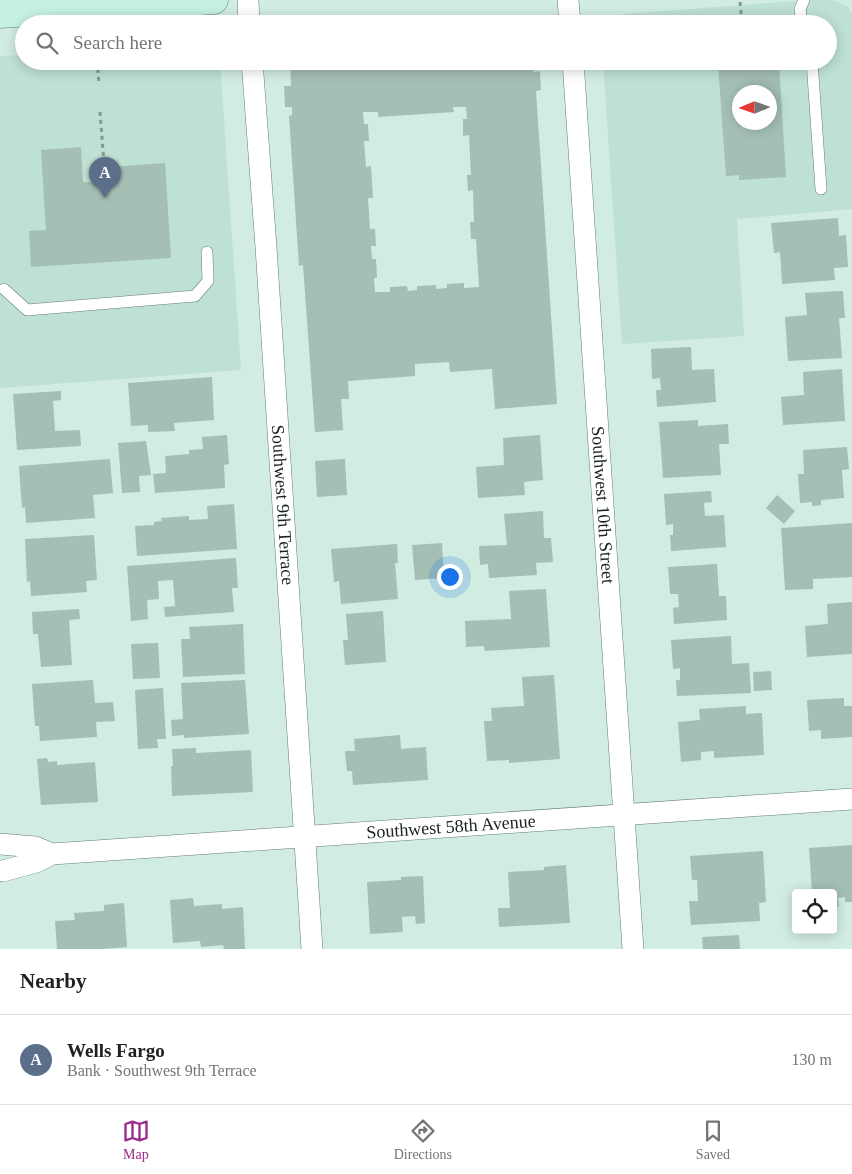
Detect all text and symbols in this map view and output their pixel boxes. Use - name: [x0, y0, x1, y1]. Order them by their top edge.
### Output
- search box: [15, 15, 837, 70]
- icon: search: [33, 29, 61, 57]
- text: Search here: [73, 32, 162, 53]
- north arrow: [732, 85, 777, 130]
- pin: A: [89, 157, 121, 198]
- street label: Southwest 9th Terrace: [268, 424, 298, 586]
- street label: Southwest 10th Street: [588, 425, 618, 585]
- your location: [437, 564, 463, 590]
- street label: Southwest 58th Avenue: [366, 811, 536, 842]
- map controls: [792, 889, 837, 934]
- button: locate: [792, 889, 837, 934]
- text: Nearby: [20, 969, 87, 993]
- text: Wells Fargo: [67, 1040, 165, 1061]
- text: A: [30, 1051, 42, 1068]
- text: 130 m: [792, 1051, 832, 1068]
- text: Bank · Southwest 9th Terrace: [67, 1062, 257, 1079]
- tab: Map: [122, 1117, 150, 1163]
- tab: Directions: [394, 1117, 452, 1163]
- tab: Saved: [696, 1117, 730, 1163]

